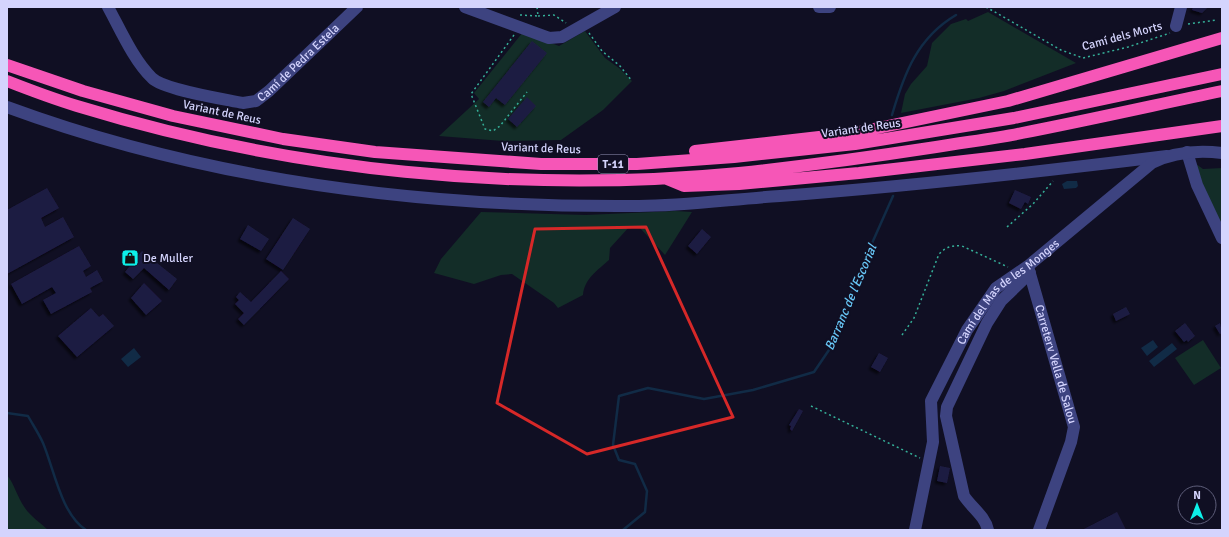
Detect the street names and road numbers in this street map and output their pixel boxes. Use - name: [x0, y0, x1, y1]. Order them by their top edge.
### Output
- street label: Camí dels Morts: [1080, 19, 1164, 54]
- street label: Camí de Pedra Estela: [254, 21, 343, 105]
- street label: Variant de Reus: [181, 97, 262, 128]
- street label: Variant de Reus: [821, 116, 902, 141]
- street label: Variant de Reus: [501, 140, 581, 157]
- road number: T-11: [598, 155, 628, 173]
- street label: Camí del Mas de les Monges: [954, 236, 1063, 347]
- street label: Carreterv Vella de Salou: [1031, 303, 1080, 425]

